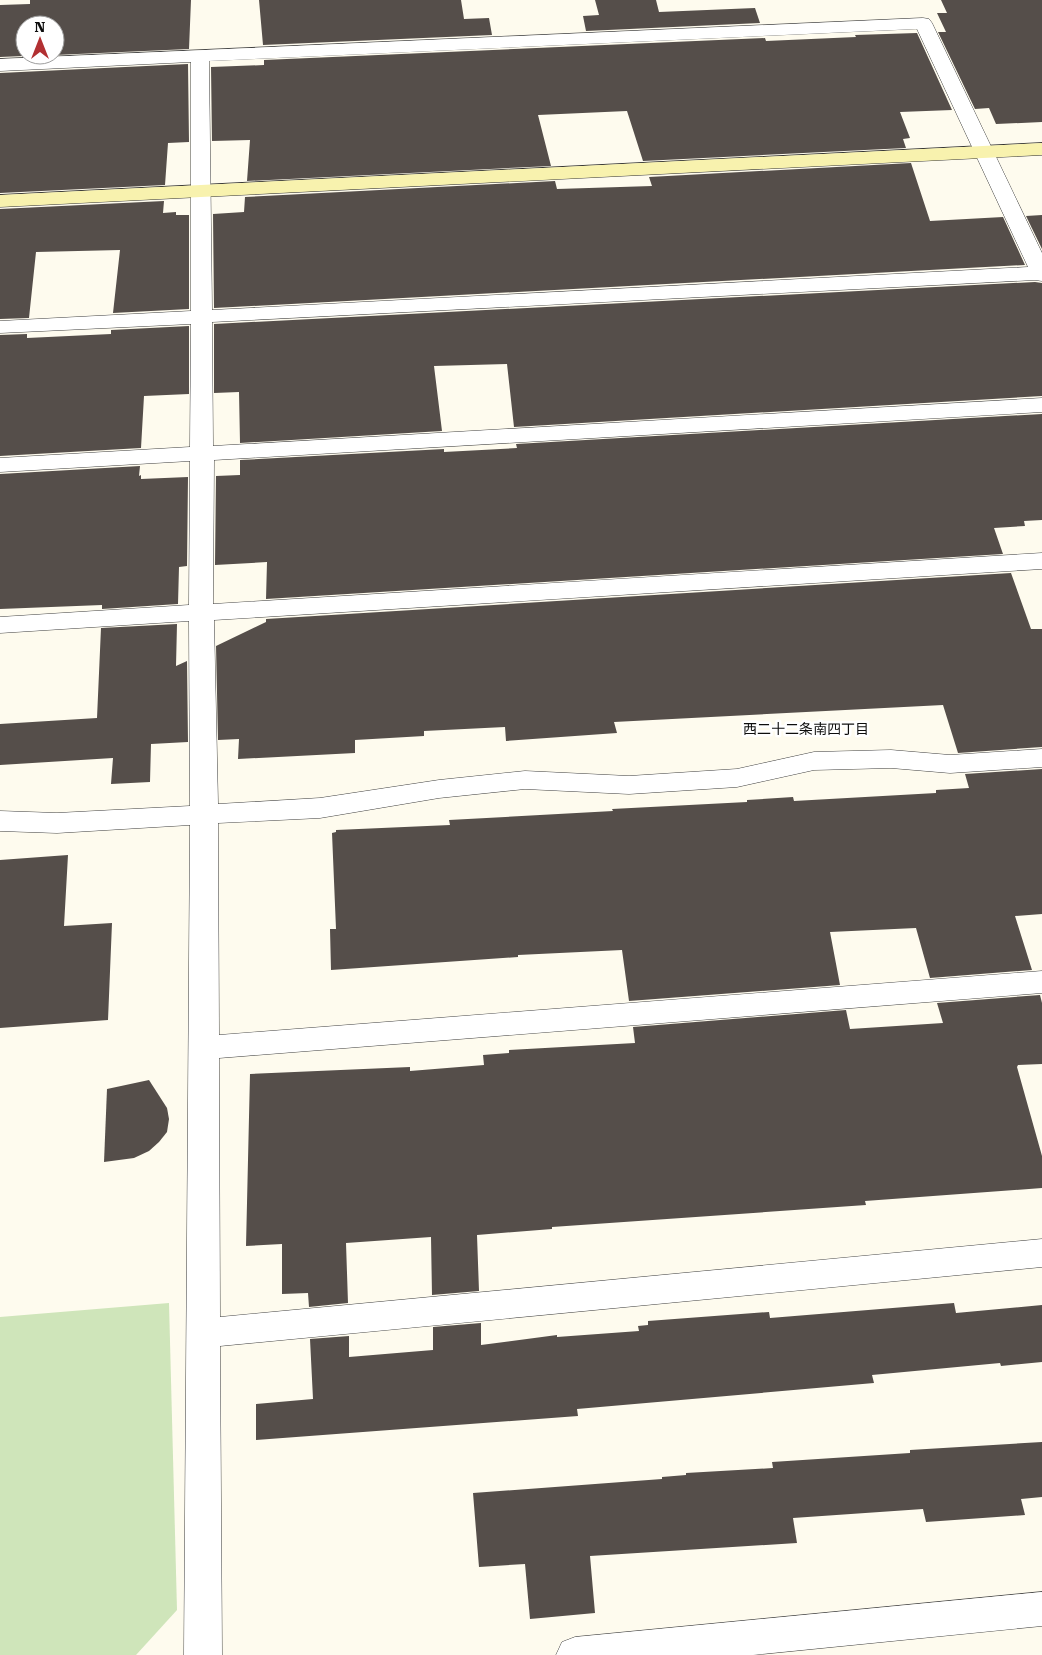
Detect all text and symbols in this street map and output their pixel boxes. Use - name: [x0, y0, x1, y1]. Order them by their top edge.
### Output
- north arrow: [15, 15, 65, 65]
- text: N: [35, 19, 46, 35]
- district label: 西二十二条南四丁目: [743, 721, 869, 737]

